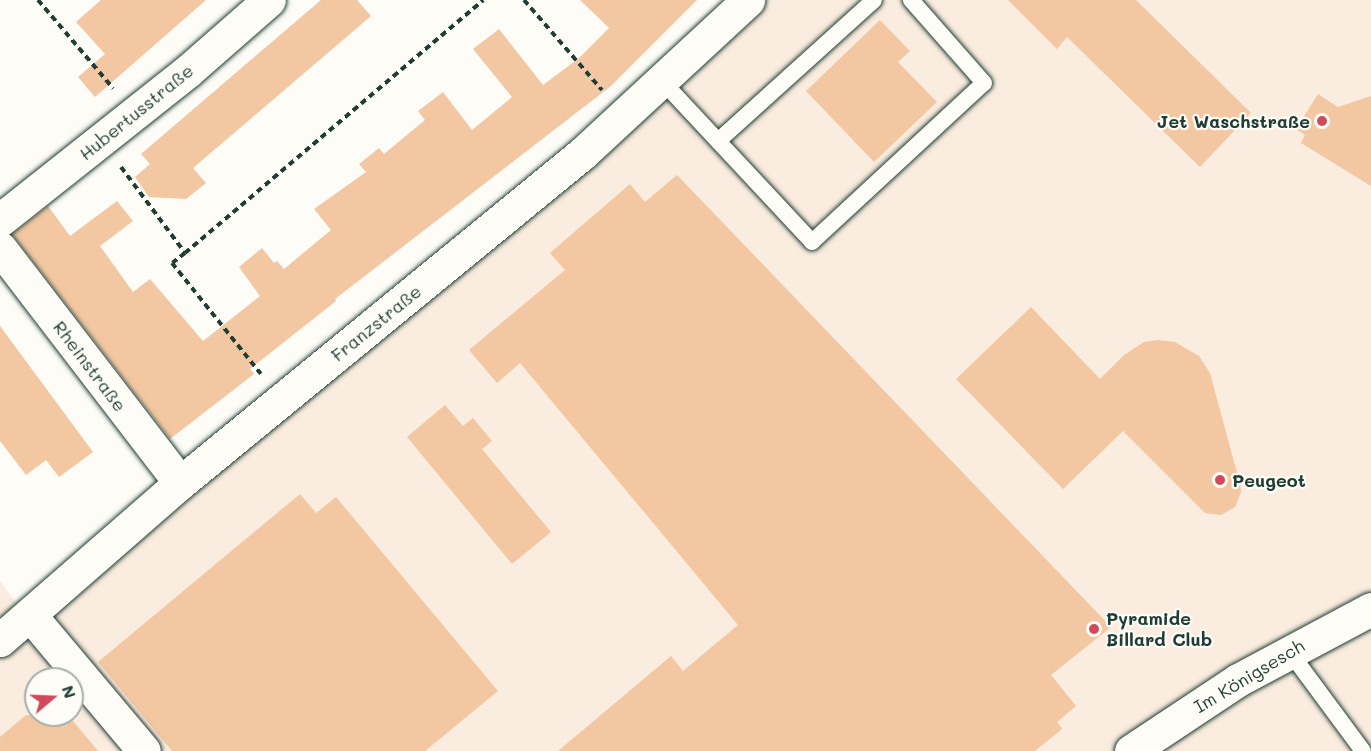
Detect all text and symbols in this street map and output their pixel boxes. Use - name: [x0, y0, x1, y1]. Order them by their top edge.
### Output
- street label: Hubertusstraße: [75, 59, 197, 165]
- place label: Jet Waschstraße: [1157, 110, 1310, 132]
- marker: Jet Waschstraße: [1315, 114, 1329, 128]
- street label: Franzstraße: [327, 280, 425, 366]
- street label: Rheinstraße: [49, 316, 131, 416]
- place label: Peugeot: [1232, 469, 1306, 491]
- marker: Peugeot: [1213, 473, 1227, 487]
- place label: Pyramide Billard Club: [1106, 608, 1212, 650]
- marker: Pyramide Billard Club: [1087, 622, 1101, 636]
- street label: Im Königsesch: [1190, 635, 1308, 717]
- north arrow: [24, 667, 84, 727]
- text: N: [58, 682, 82, 701]

